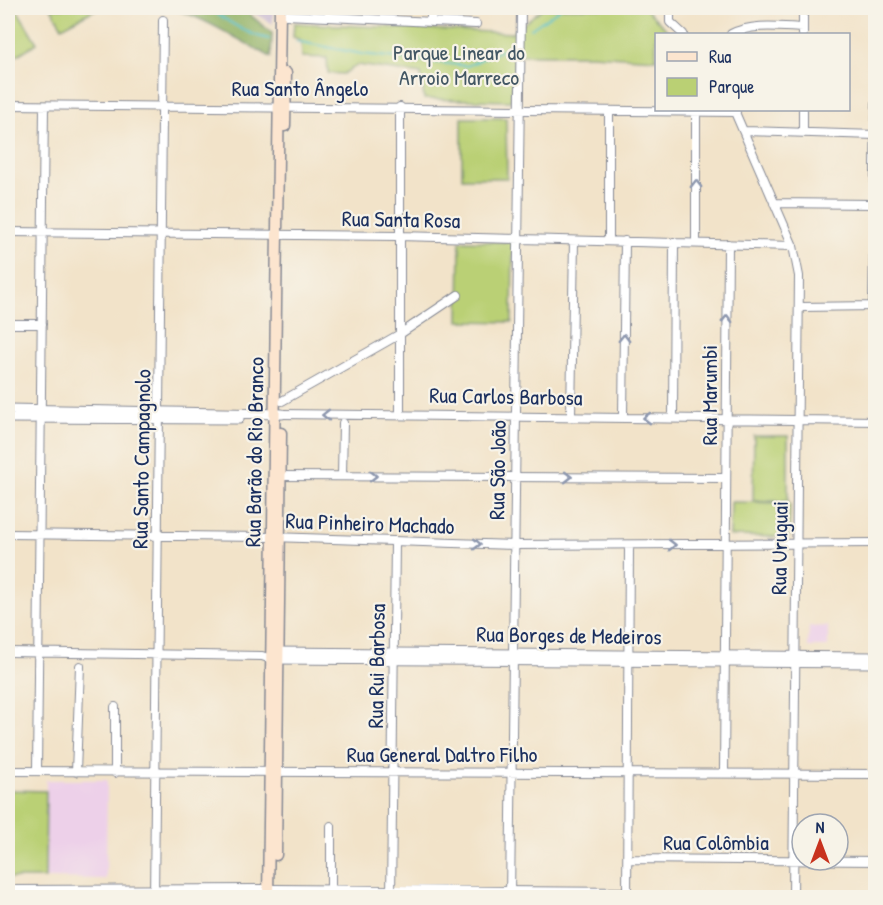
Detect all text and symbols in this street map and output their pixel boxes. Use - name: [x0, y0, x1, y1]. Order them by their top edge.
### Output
- legend: [655, 33, 850, 111]
- park label: Parque Linear do Arroio Marreco: [393, 37, 525, 92]
- text: Rua: [709, 44, 731, 69]
- street label: Rua Santo Ângelo: [232, 73, 368, 103]
- text: Parque: [709, 74, 754, 99]
- one-way arrow: [690, 179, 702, 188]
- street label: Rua Santa Rosa: [342, 203, 461, 235]
- one-way arrow: [721, 314, 734, 323]
- one-way arrow: [618, 333, 630, 342]
- street label: Rua Marumbi: [694, 345, 724, 445]
- street label: Rua Barão do Rio Branco: [237, 357, 271, 547]
- street label: Rua Santo Campagnolo: [124, 369, 158, 549]
- street label: Rua Carlos Barbosa: [429, 380, 583, 412]
- one-way arrow: [321, 409, 330, 421]
- one-way arrow: [642, 411, 651, 424]
- street label: Rua São João: [481, 420, 513, 520]
- one-way arrow: [369, 470, 378, 482]
- one-way arrow: [564, 471, 573, 483]
- street label: Rua Uruguai: [763, 501, 795, 595]
- street label: Rua Pinheiro Machado: [285, 505, 455, 541]
- one-way arrow: [473, 538, 482, 550]
- one-way arrow: [668, 539, 677, 551]
- street label: Rua Rui Barbosa: [360, 603, 392, 729]
- street label: Rua Borges de Medeiros: [476, 618, 662, 652]
- street label: Rua General Daltro Filho: [347, 739, 537, 769]
- north arrow: [790, 812, 850, 872]
- text: N: [816, 816, 825, 838]
- street label: Rua Colômbia: [663, 827, 769, 857]

